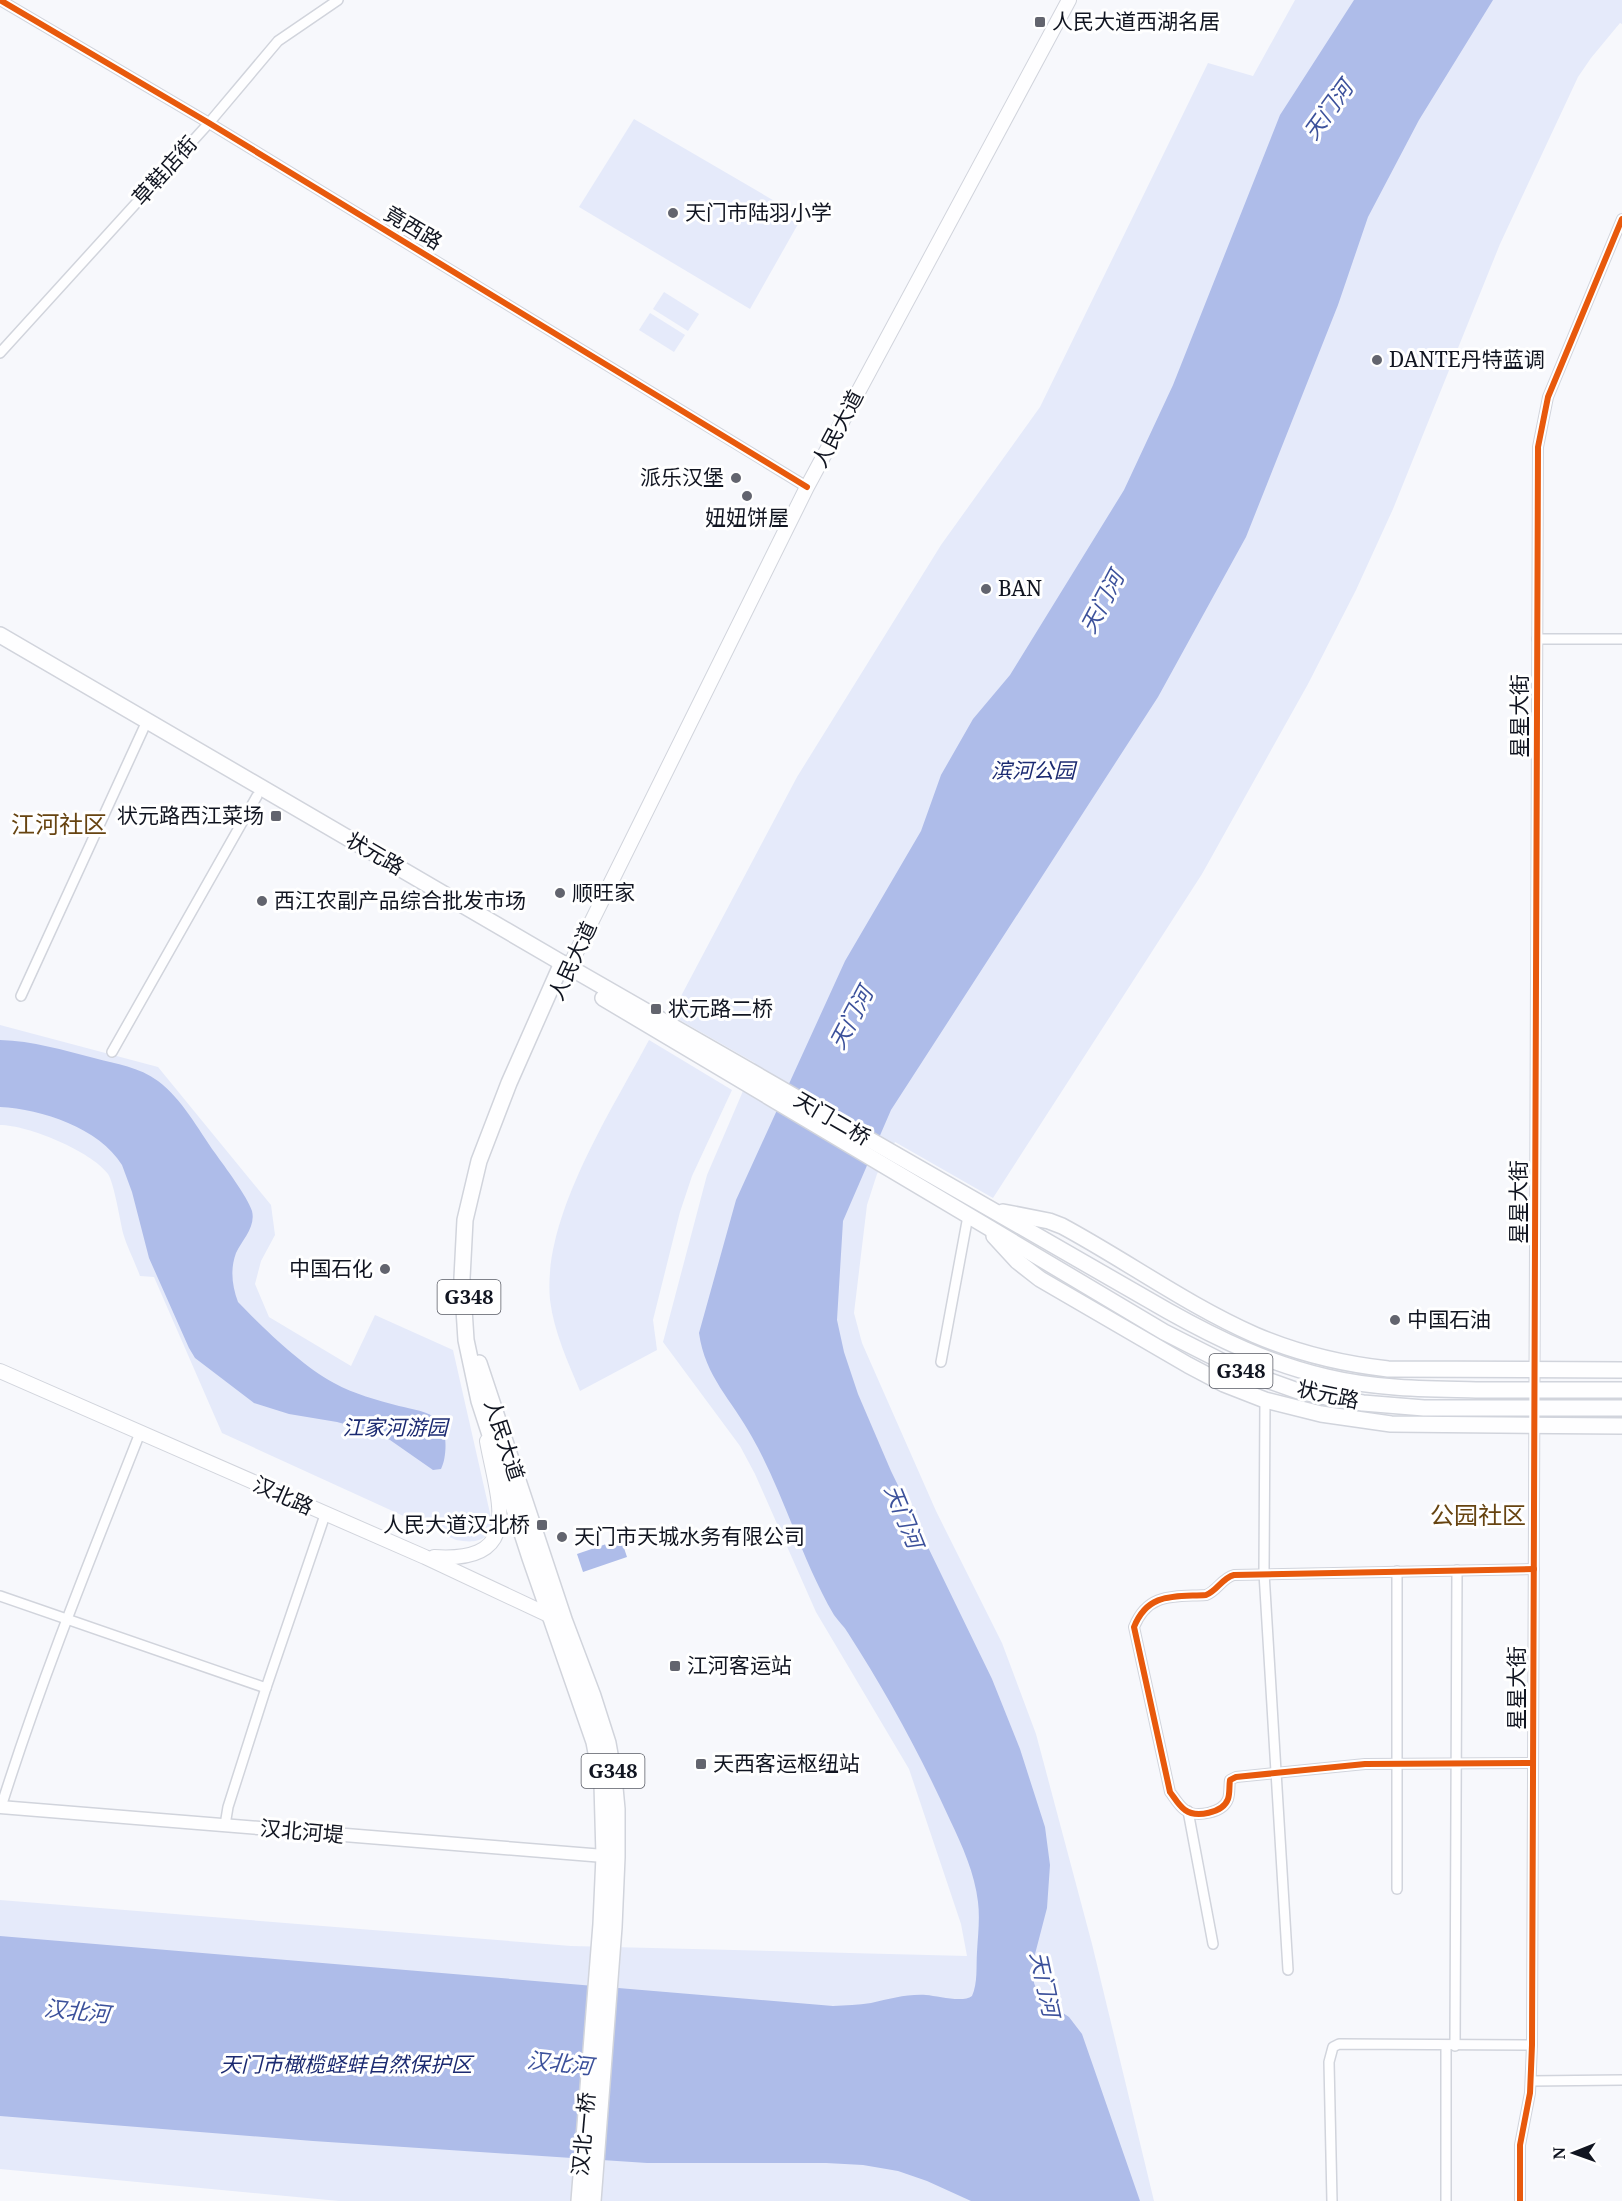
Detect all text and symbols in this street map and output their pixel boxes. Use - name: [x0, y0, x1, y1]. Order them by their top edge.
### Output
- place label: 人民大道西湖名居: [1052, 7, 1220, 35]
- marker: 人民大道西湖名居: [1033, 15, 1047, 29]
- water label: 天门河: [1296, 71, 1361, 145]
- street label: 草鞋店街: [126, 130, 203, 211]
- place label: 天门市陆羽小学: [685, 198, 832, 226]
- street label: 竟西路: [379, 199, 448, 255]
- marker: 天门市陆羽小学: [666, 206, 680, 220]
- place label: DANTE丹特蓝调: [1389, 345, 1545, 373]
- marker: DANTE丹特蓝调: [1370, 353, 1384, 367]
- street label: 人民大道: [805, 385, 869, 472]
- place label: 派乐汉堡: [640, 463, 724, 491]
- marker: 派乐汉堡: [729, 471, 743, 485]
- marker: 妞妞饼屋: [740, 489, 754, 503]
- place label: 妞妞饼屋: [705, 503, 789, 531]
- water label: 天门河: [1072, 562, 1132, 638]
- place label: BAN: [998, 574, 1042, 602]
- marker: BAN: [979, 582, 993, 596]
- street label: 星星大街: [1505, 674, 1533, 758]
- park label: 滨河公园: [991, 756, 1078, 784]
- place label: 状元路西江菜场: [117, 801, 264, 829]
- district label: 江河社区: [11, 807, 107, 840]
- marker: 状元路西江菜场: [269, 809, 283, 823]
- street label: 状元路: [341, 825, 410, 881]
- place label: 顺旺家: [572, 878, 635, 906]
- place label: 西江农副产品综合批发市场: [274, 886, 526, 914]
- marker: 顺旺家: [553, 886, 567, 900]
- marker: 西江农副产品综合批发市场: [255, 894, 269, 908]
- street label: 人民大道: [542, 917, 603, 1005]
- water label: 天门河: [821, 978, 881, 1054]
- place label: 状元路二桥: [668, 994, 773, 1022]
- marker: 状元路二桥: [649, 1002, 663, 1016]
- street label: 天门二桥: [789, 1085, 876, 1151]
- street label: 星星大街: [1504, 1160, 1532, 1244]
- place label: 中国石化: [289, 1254, 373, 1282]
- marker: 中国石化: [378, 1262, 392, 1276]
- road number: G348: [438, 1280, 500, 1314]
- place label: 中国石油: [1407, 1305, 1491, 1333]
- marker: 中国石油: [1388, 1313, 1402, 1327]
- road number: G348: [1210, 1354, 1272, 1388]
- street label: 状元路: [1294, 1374, 1362, 1414]
- street label: 人民大道: [479, 1395, 531, 1484]
- park label: 江家河游园: [343, 1413, 450, 1441]
- street label: 汉北路: [249, 1469, 318, 1521]
- water label: 天门河: [879, 1479, 933, 1556]
- district label: 公园社区: [1430, 1498, 1526, 1531]
- place label: 人民大道汉北桥: [383, 1510, 530, 1538]
- marker: 人民大道汉北桥: [535, 1518, 549, 1532]
- place label: 天门市天城水务有限公司: [574, 1522, 805, 1550]
- marker: 天门市天城水务有限公司: [555, 1530, 569, 1544]
- street label: 星星大街: [1502, 1646, 1530, 1730]
- place label: 江河客运站: [687, 1651, 792, 1679]
- marker: 江河客运站: [668, 1659, 682, 1673]
- place label: 天西客运枢纽站: [713, 1749, 860, 1777]
- road number: G348: [582, 1754, 644, 1788]
- marker: 天西客运枢纽站: [694, 1757, 708, 1771]
- street label: 汉北河堤: [259, 1813, 345, 1849]
- water label: 天门河: [1024, 1948, 1068, 2023]
- water label: 汉北河: [43, 1992, 115, 2029]
- water label: 汉北河: [526, 2044, 598, 2081]
- park label: 天门市橄榄蛏蚌自然保护区: [220, 2050, 475, 2078]
- street label: 汉北一桥: [565, 2091, 601, 2177]
- north arrow: [1544, 2123, 1604, 2183]
- text: N: [1548, 2146, 1570, 2160]

